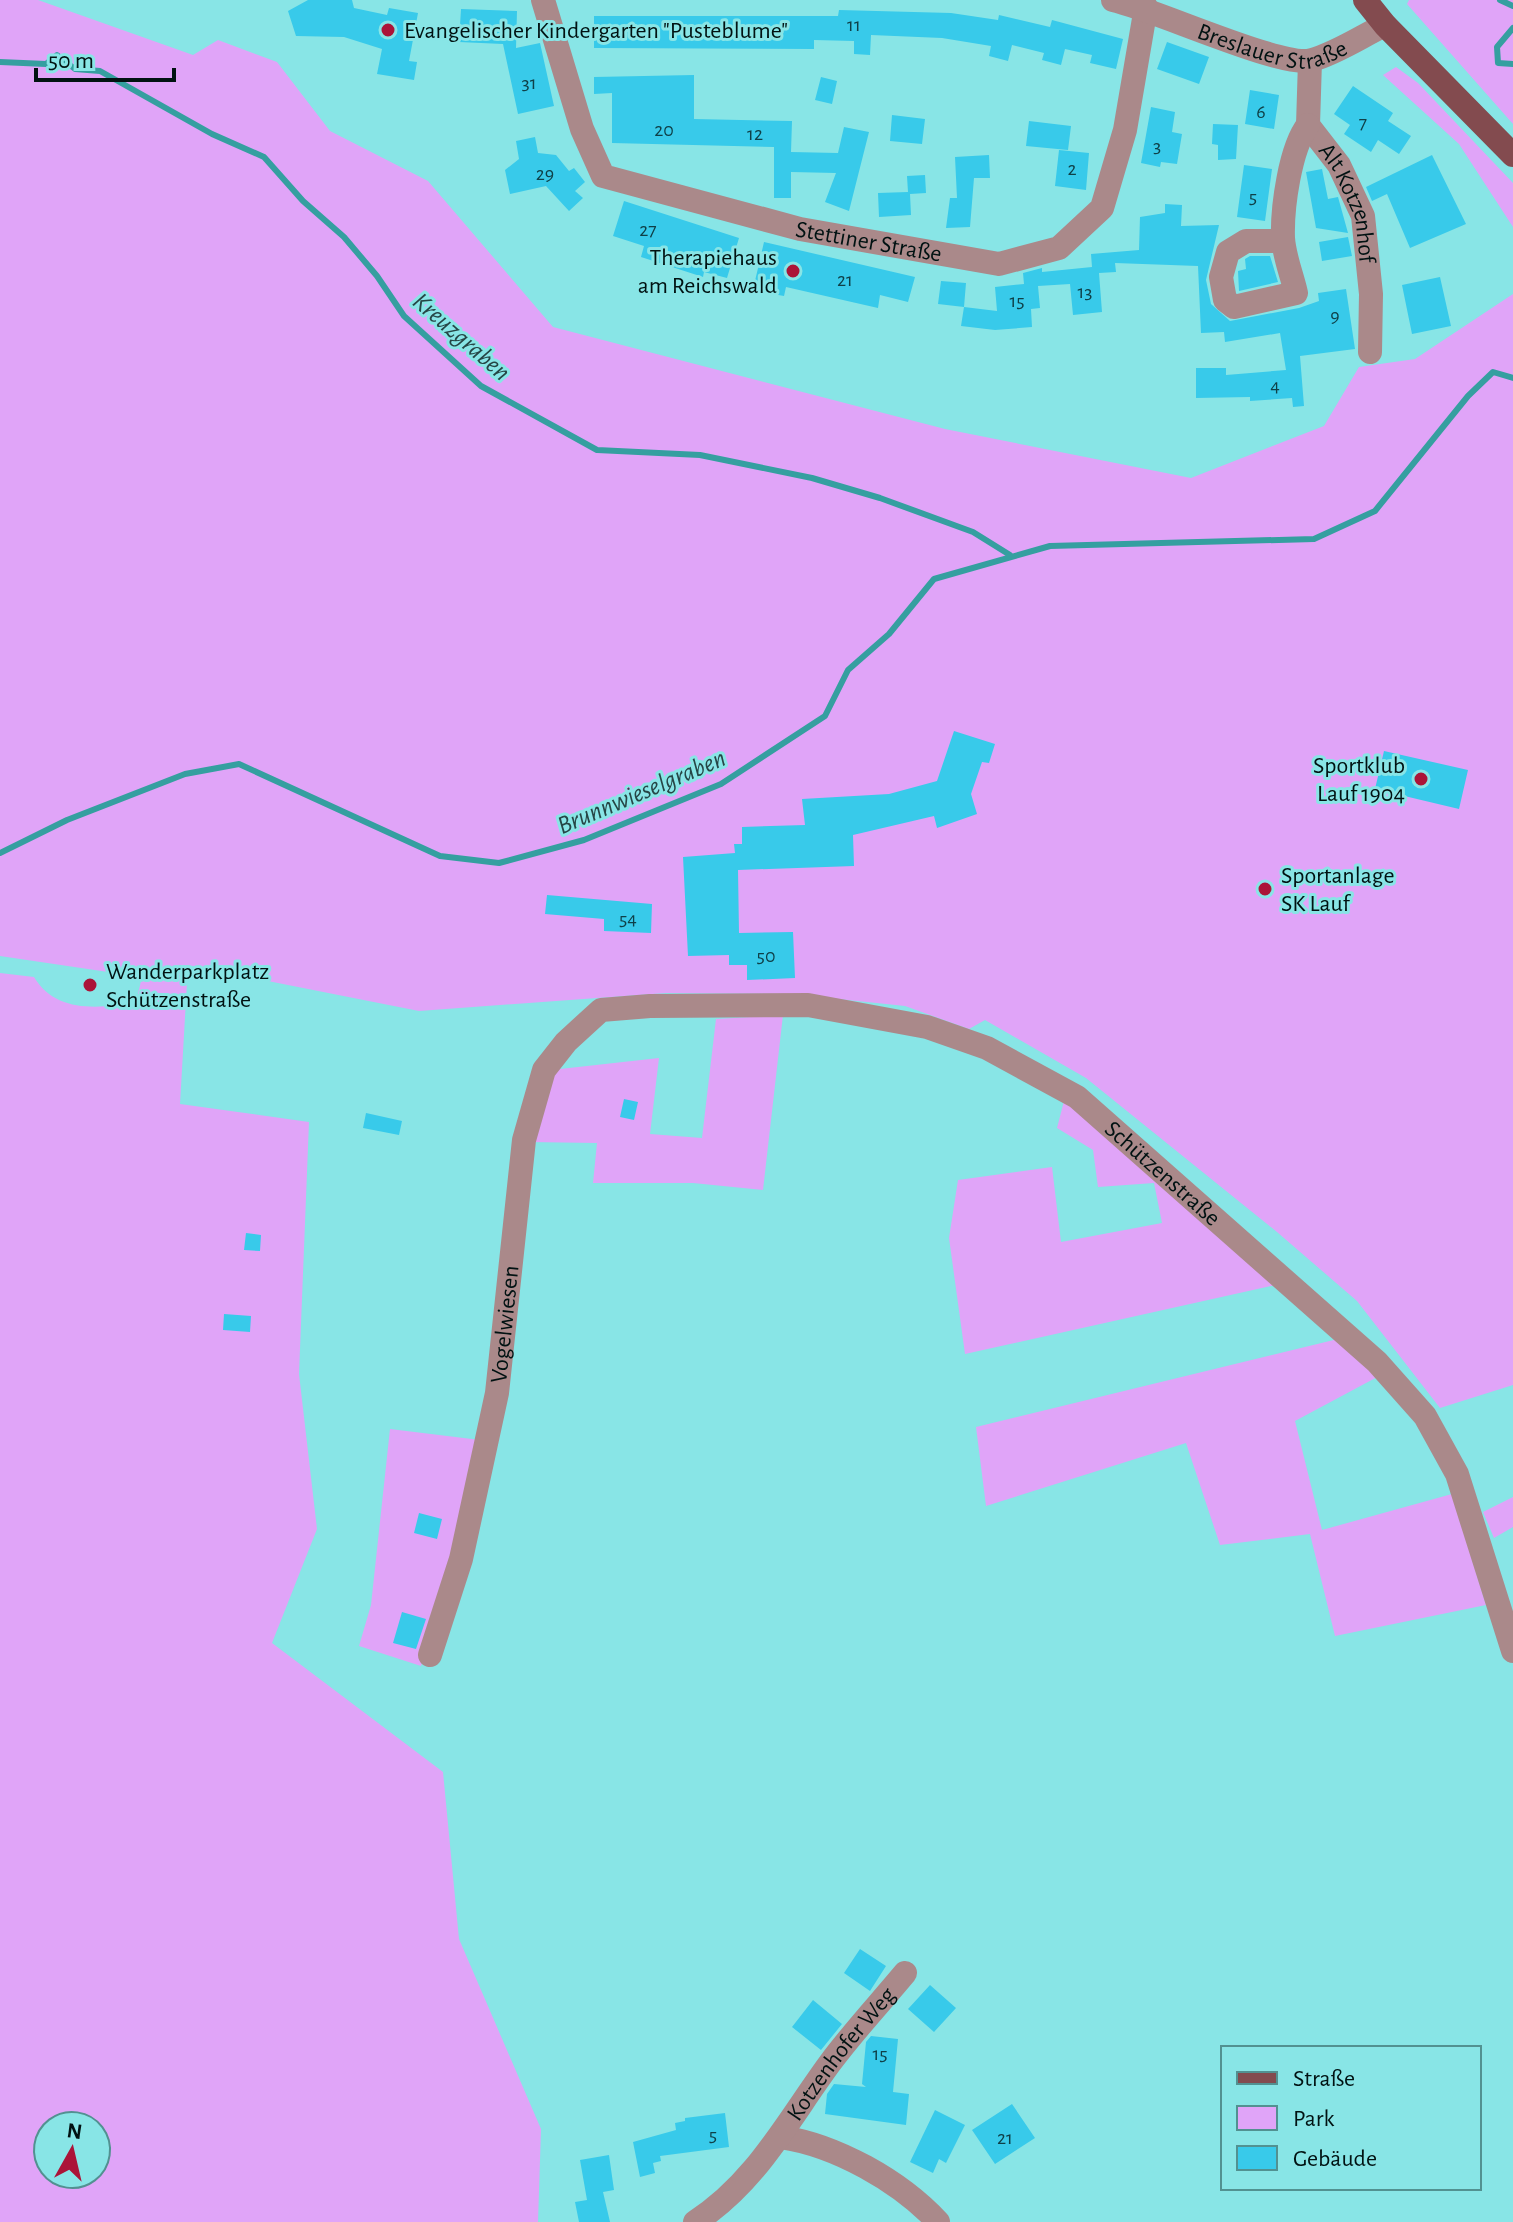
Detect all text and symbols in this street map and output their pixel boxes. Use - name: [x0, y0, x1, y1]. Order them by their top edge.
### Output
- house number: 11: [847, 15, 861, 35]
- place label: Evangelischer Kindergarten "Pusteblume": [404, 19, 788, 43]
- street label: Breslauer Straße: [1194, 20, 1351, 74]
- marker: Evangelischer Kindergarten "Pusteblume": [379, 21, 397, 39]
- scale bar: [36, 32, 174, 82]
- text: 50 m: [48, 49, 94, 73]
- house number: 31: [521, 73, 537, 93]
- house number: 6: [1256, 102, 1266, 122]
- house number: 7: [1359, 113, 1367, 133]
- house number: 20: [654, 120, 674, 140]
- house number: 12: [747, 124, 763, 144]
- house number: 3: [1153, 136, 1161, 156]
- street label: Alt Kotzenhof: [1314, 139, 1379, 266]
- house number: 2: [1067, 159, 1077, 179]
- house number: 29: [536, 164, 554, 184]
- house number: 5: [1249, 187, 1257, 207]
- street label: Stettiner Straße: [794, 217, 944, 267]
- house number: 27: [639, 220, 657, 240]
- place label: Therapiehaus am Reichswald: [638, 246, 777, 298]
- marker: Therapiehaus am Reichswald: [784, 262, 802, 280]
- house number: 21: [837, 270, 853, 290]
- house number: 13: [1077, 282, 1093, 302]
- water label: Kreuzgraben: [408, 288, 515, 386]
- house number: 15: [1009, 291, 1025, 311]
- house number: 9: [1330, 306, 1340, 326]
- house number: 4: [1270, 376, 1280, 396]
- water label: Brunnwieselgraben: [553, 745, 729, 839]
- place label: Sportklub Lauf 1904: [1313, 754, 1405, 806]
- marker: Sportklub Lauf 1904: [1412, 770, 1430, 788]
- place label: Sportanlage SK Lauf: [1281, 864, 1395, 916]
- marker: Sportanlage SK Lauf: [1256, 880, 1274, 898]
- house number: 54: [619, 909, 637, 929]
- house number: 50: [757, 946, 775, 966]
- place label: Wanderparkplatz Schützenstraße: [106, 960, 269, 1012]
- marker: Wanderparkplatz Schützenstraße: [81, 976, 99, 994]
- street label: Schützenstraße: [1100, 1117, 1225, 1231]
- street label: Vogelwiesen: [487, 1264, 524, 1384]
- street label: Kotzenhofer Weg: [783, 1983, 901, 2125]
- house number: 15: [872, 2044, 888, 2064]
- legend: [1221, 2046, 1481, 2190]
- text: Straße: [1293, 2067, 1355, 2091]
- text: Park: [1293, 2107, 1334, 2131]
- north arrow: [32, 2110, 112, 2190]
- text: N: [66, 2119, 84, 2143]
- house number: 5: [709, 2125, 717, 2145]
- house number: 21: [997, 2128, 1013, 2148]
- text: Gebäude: [1293, 2147, 1377, 2171]

